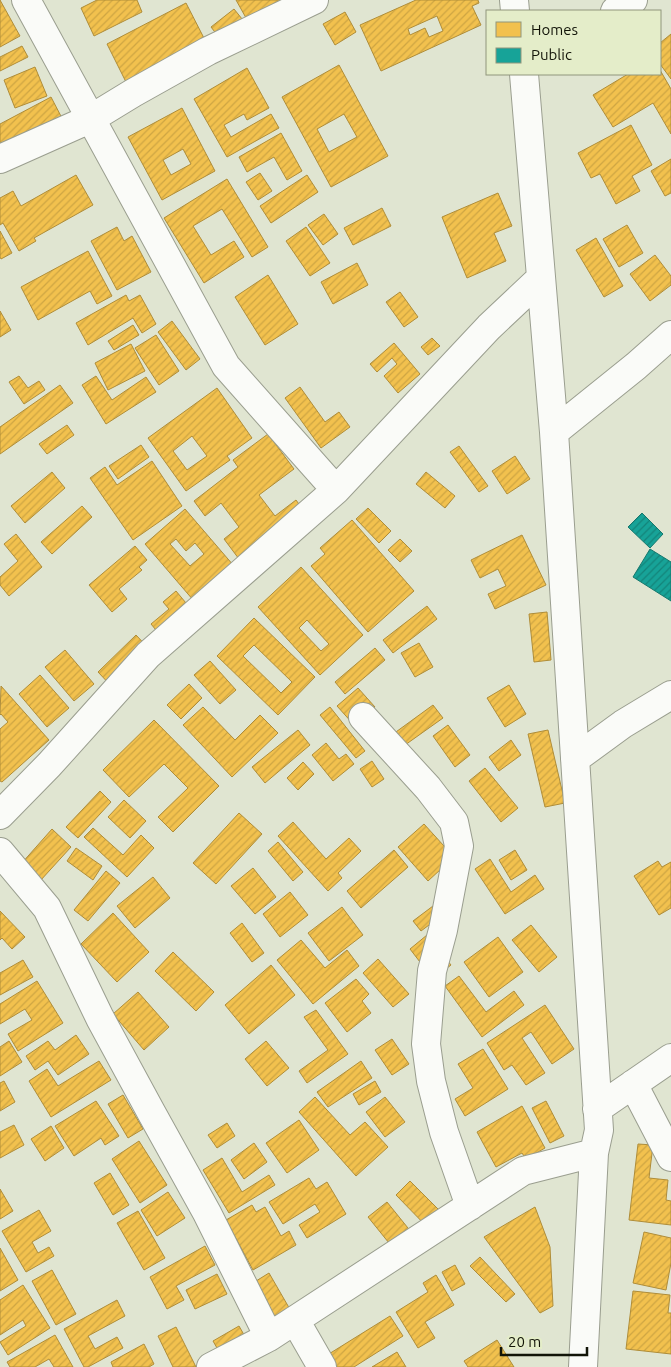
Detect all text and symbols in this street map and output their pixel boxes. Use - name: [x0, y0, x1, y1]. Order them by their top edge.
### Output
- legend: [486, 10, 661, 75]
- text: Homes: [531, 21, 578, 38]
- text: Public: [531, 46, 572, 63]
- scale bar: [501, 1324, 587, 1356]
- text: 20 m: [508, 1333, 541, 1350]

